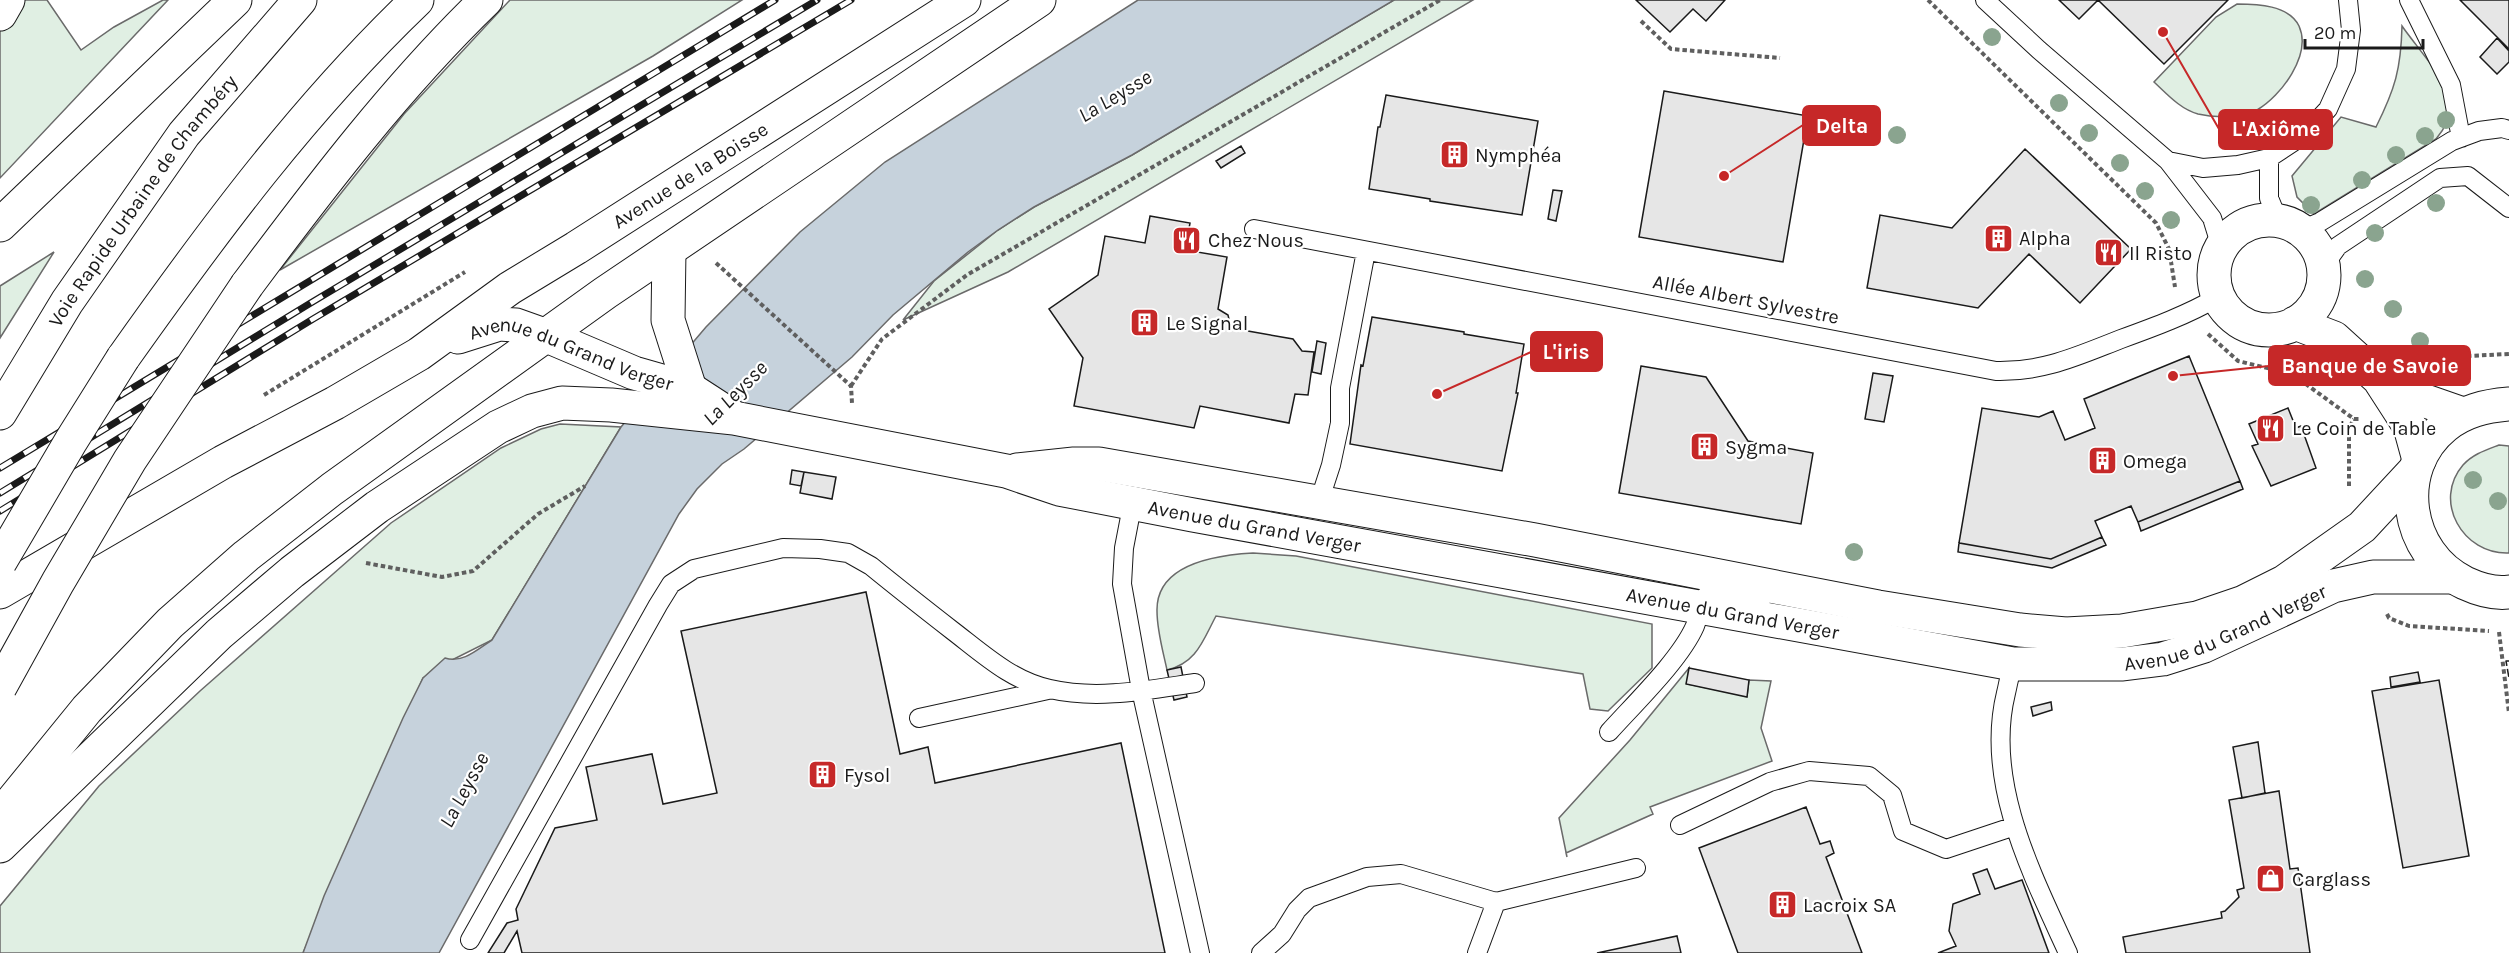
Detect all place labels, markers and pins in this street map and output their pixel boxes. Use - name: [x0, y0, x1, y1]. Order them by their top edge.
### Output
- callout: Delta: [1803, 106, 1880, 145]
- callout: L'Axiôme: [2219, 110, 2332, 149]
- building icon: Nymphéa: [1438, 139, 1470, 171]
- place label: Nymphéa: [1475, 144, 1562, 167]
- building icon: Alpha: [1982, 222, 2014, 254]
- restaurant icon: Chez Nous: [1171, 224, 1203, 256]
- place label: Alpha: [2019, 227, 2071, 250]
- place label: Chez Nous: [1208, 229, 1304, 252]
- restaurant icon: Il Risto: [2092, 237, 2124, 269]
- place label: Il Risto: [2129, 242, 2192, 265]
- building icon: Le Signal: [1129, 307, 1161, 339]
- place label: Le Signal: [1166, 312, 1248, 335]
- callout: L'iris: [1531, 332, 1602, 371]
- callout: Banque de Savoie: [2269, 346, 2470, 385]
- restaurant icon: Le Coin de Table: [2255, 412, 2287, 444]
- place label: Le Coin de Table: [2292, 417, 2436, 440]
- building icon: Sygma: [1688, 431, 1720, 463]
- place label: Sygma: [1725, 436, 1787, 459]
- building icon: Omega: [2086, 445, 2118, 477]
- place label: Omega: [2123, 450, 2187, 473]
- building icon: Fysol: [807, 759, 839, 791]
- place label: Fysol: [844, 764, 890, 787]
- shop icon: Carglass: [2255, 863, 2287, 895]
- place label: Carglass: [2292, 868, 2371, 891]
- building icon: Lacroix SA: [1766, 889, 1798, 921]
- place label: Lacroix SA: [1803, 894, 1896, 917]

